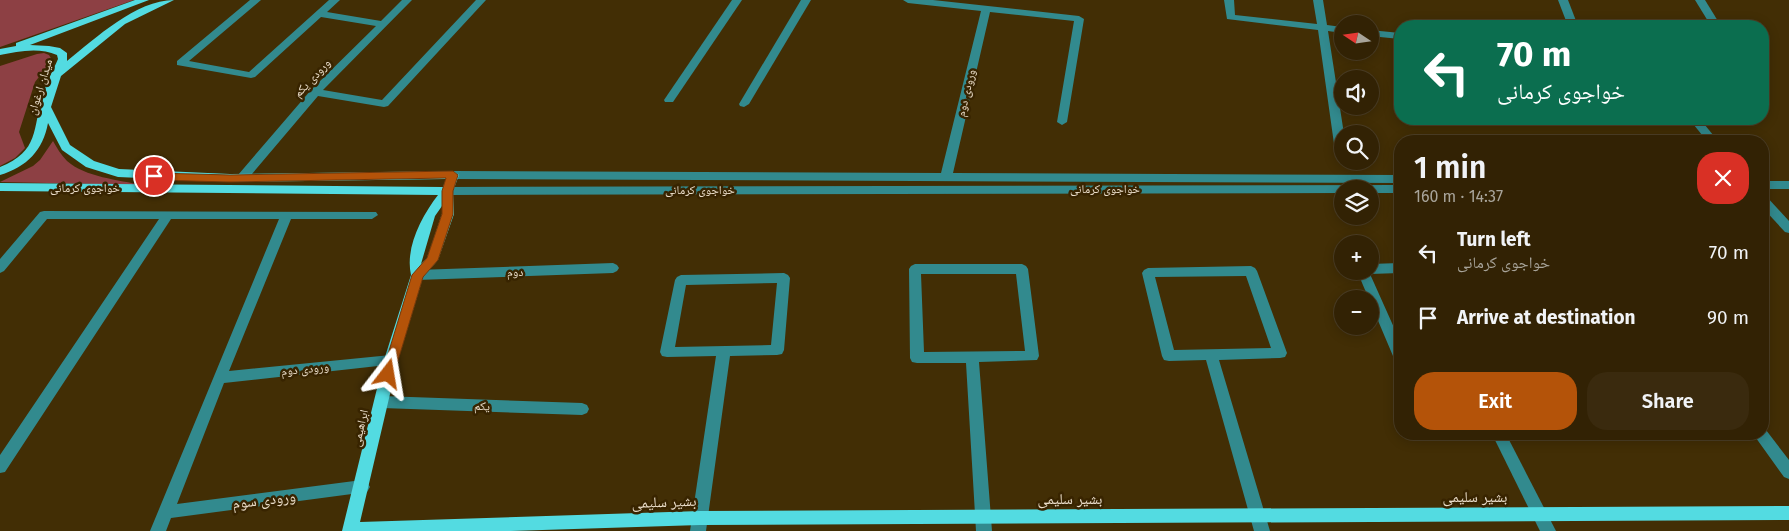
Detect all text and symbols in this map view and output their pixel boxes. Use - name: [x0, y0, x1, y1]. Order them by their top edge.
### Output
- north arrow: [1334, 15, 1379, 60]
- map controls: [1334, 15, 1379, 335]
- text: 70 m: [1497, 33, 1571, 75]
- icon: left: [1414, 40, 1479, 105]
- street label: ورودی یکم: [291, 56, 334, 101]
- street label: میدان ارغوان: [25, 57, 55, 117]
- street label: ورودی دوم: [954, 68, 979, 118]
- button: sound: [1334, 70, 1379, 115]
- text: خواجوی کرمانی: [1497, 78, 1625, 105]
- button: search: [1334, 125, 1379, 170]
- text: 1 min: [1414, 150, 1486, 186]
- button: close: [1697, 152, 1749, 204]
- pin: [133, 155, 175, 197]
- icon: arrive: [140, 162, 168, 190]
- button: layers: [1334, 180, 1379, 225]
- street label: خواجوی کرمانی: [50, 181, 120, 195]
- street label: خواجوی کرمانی: [1070, 182, 1140, 196]
- street label: خواجوی کرمانی: [665, 183, 735, 197]
- text: 160 m · 14:37: [1414, 187, 1503, 206]
- text: Turn left: [1457, 228, 1531, 251]
- button: +: [1334, 235, 1379, 280]
- icon: left: [1414, 239, 1442, 267]
- text: 70 m: [1709, 241, 1749, 264]
- text: خواجوی کرمانی: [1457, 253, 1550, 272]
- street label: دوم: [507, 265, 524, 280]
- button: −: [1334, 290, 1379, 335]
- icon: arrive: [1414, 304, 1442, 332]
- text: Arrive at destination: [1457, 306, 1636, 329]
- text: 90 m: [1707, 306, 1749, 329]
- position arrow: [361, 347, 413, 399]
- street label: ورودی دوم: [280, 360, 330, 379]
- button: Exit: [1414, 372, 1577, 430]
- button: Share: [1587, 372, 1749, 430]
- street label: یکم: [474, 399, 490, 414]
- street label: ابراهیمی: [349, 408, 371, 448]
- street label: ورودی سوم: [231, 487, 297, 514]
- street label: بشیر سلیمی: [1443, 488, 1507, 507]
- street label: بشیر سلیمی: [1038, 490, 1102, 509]
- street label: بشیر سلیمی: [631, 492, 697, 513]

